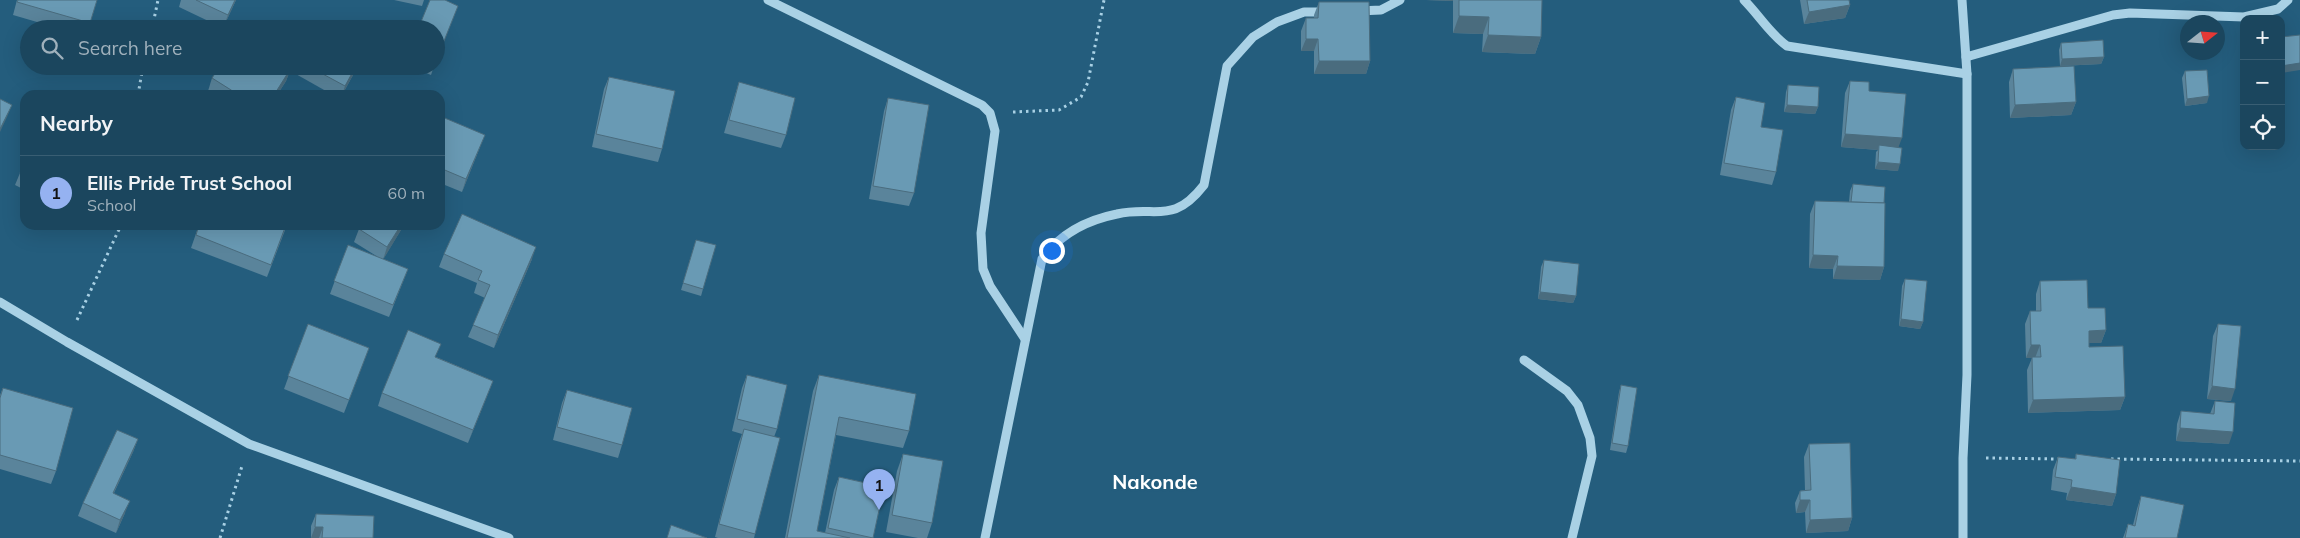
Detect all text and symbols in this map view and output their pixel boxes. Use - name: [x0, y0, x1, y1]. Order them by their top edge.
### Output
- north arrow: [2180, 15, 2225, 60]
- map controls: [2240, 15, 2285, 150]
- button: +: [2240, 15, 2285, 60]
- search box: [20, 20, 445, 75]
- icon: search: [38, 34, 66, 62]
- text: Search here: [78, 36, 182, 60]
- button: −: [2240, 60, 2285, 105]
- button: locate: [2240, 105, 2285, 150]
- text: Nearby: [40, 110, 113, 136]
- text: Ellis Pride Trust School: [87, 171, 292, 195]
- text: 1: [51, 183, 61, 203]
- text: 60 m: [388, 183, 425, 203]
- text: School: [87, 195, 136, 215]
- your location: [1039, 238, 1065, 264]
- pin: 1: [863, 469, 895, 510]
- district label: Nakonde: [1112, 469, 1198, 494]

